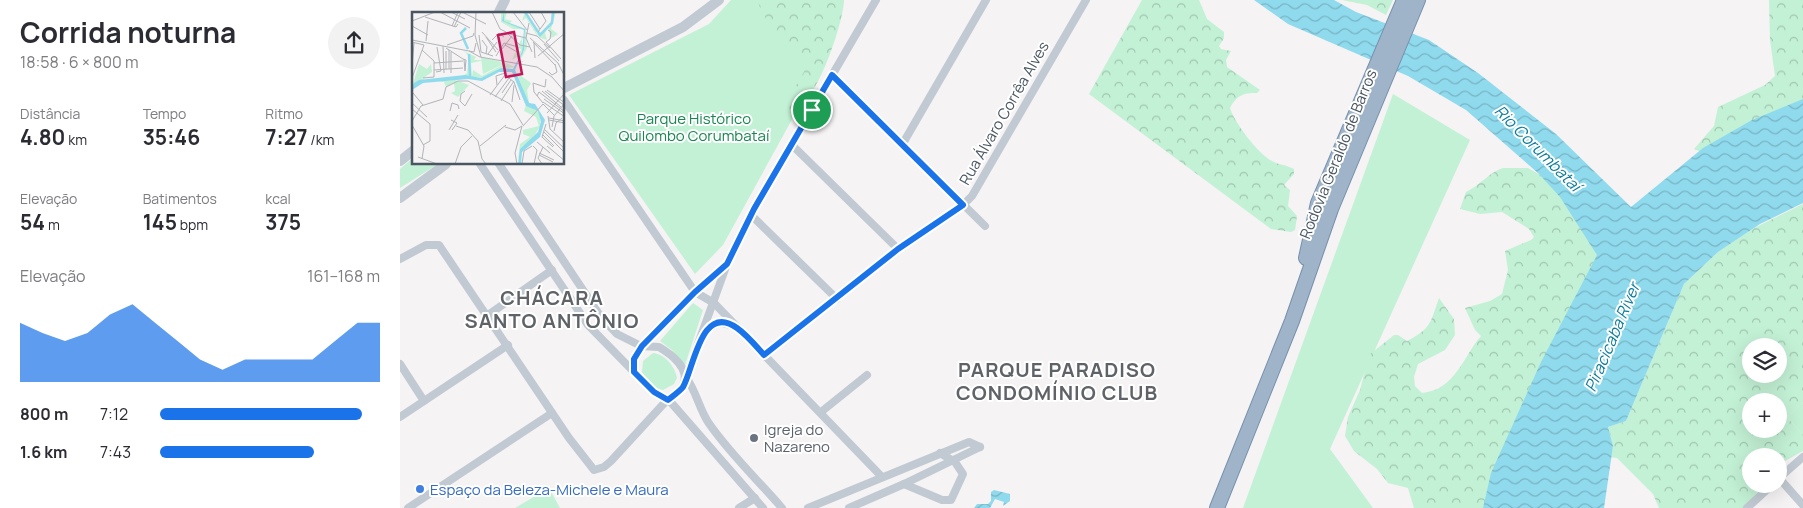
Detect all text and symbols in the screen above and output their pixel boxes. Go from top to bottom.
inset map [412,12,565,165]
text: Corrida noturna [20,13,236,51]
button: share [328,17,380,69]
street label: Rua Álvaro Corrêa Alves [954,37,1054,189]
text: 18:58 · 6 × 800 m [20,51,139,73]
street label: Rodovia Geraldo de Barros [1294,66,1382,242]
pin [791,89,833,131]
icon: arrive [798,96,826,124]
water label: Rio Corumbataí [1490,100,1588,198]
text: Distância [20,104,80,123]
text: Tempo [143,104,186,123]
text: Ritmo [265,104,303,123]
park label: Parque Histórico Quilombo Corumbataí [619,108,770,146]
text: 4.80 [20,123,65,151]
text: 35:46 [143,123,200,151]
text: 7:27 [265,123,307,151]
text: km [65,130,87,149]
text: /km [307,130,334,149]
text: Elevação [20,189,77,208]
text: Batimentos [143,189,217,208]
text: kcal [265,189,291,208]
text: 54 [20,208,45,236]
text: 145 [143,208,177,236]
text: 375 [265,208,301,236]
text: m [45,215,60,234]
text: bpm [177,215,208,234]
text: Elevação [20,265,86,287]
text: 161–168 m [307,265,380,287]
water label: Piracicaba River [1579,277,1646,395]
district label: CHÁCARA SANTO ANTÔNIO [465,284,639,334]
map controls [1742,338,1787,493]
button: layers [1742,338,1787,383]
district label: PARQUE PARADISO CONDOMÍNIO CLUB [956,356,1158,406]
button: + [1742,393,1787,438]
text: 800 m [20,403,68,425]
text: 7:12 [100,403,128,425]
place label: Igreja do Nazareno [764,419,830,457]
marker: Igreja do Nazareno [748,432,760,444]
text: 1.6 km [20,441,67,463]
text: 7:43 [100,441,131,463]
button: − [1742,448,1787,493]
place label: Espaço da Beleza-Michele e Maura [430,479,669,500]
marker: Espaço da Beleza-Michele e Maura [414,483,426,495]

